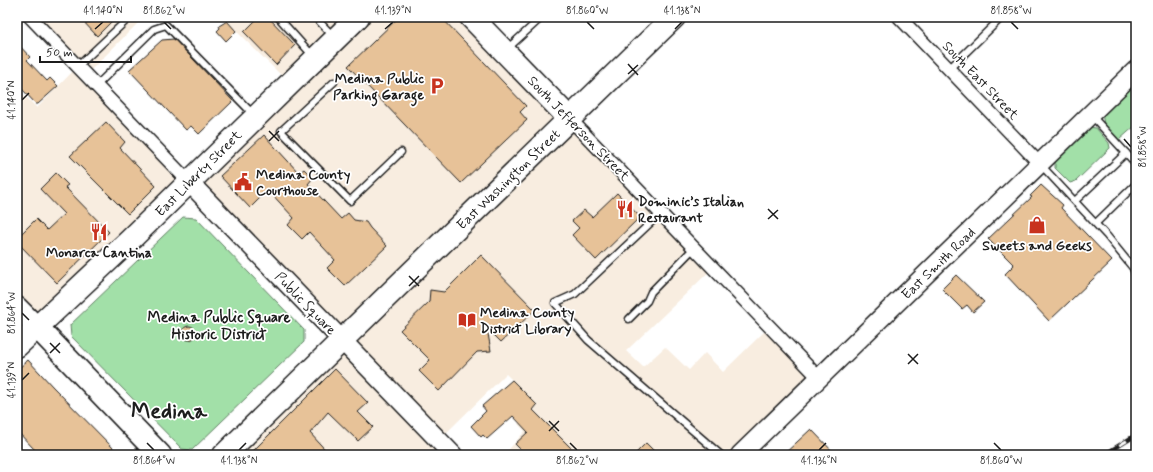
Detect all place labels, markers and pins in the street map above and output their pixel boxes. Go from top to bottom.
place label: Medina Public Parking Garage [333,70,424,107]
parking icon: Medina Public Parking Garage [427,76,447,96]
place label: Medina County Courthouse [256,166,351,200]
public building icon: Medina County Courthouse [233,172,253,192]
place label: Dominic’s Italian Restaurant [638,193,744,227]
restaurant icon: Dominic’s Italian Restaurant [615,199,635,219]
shop icon: Sweets and Geeks [1027,215,1047,235]
restaurant icon: Monarca Cantina [89,222,109,242]
place label: Sweets and Geeks [982,237,1092,255]
place label: Monarca Cantina [46,244,152,262]
place label: Medina County District Library [480,304,575,338]
library icon: Medina County District Library [457,310,477,330]

